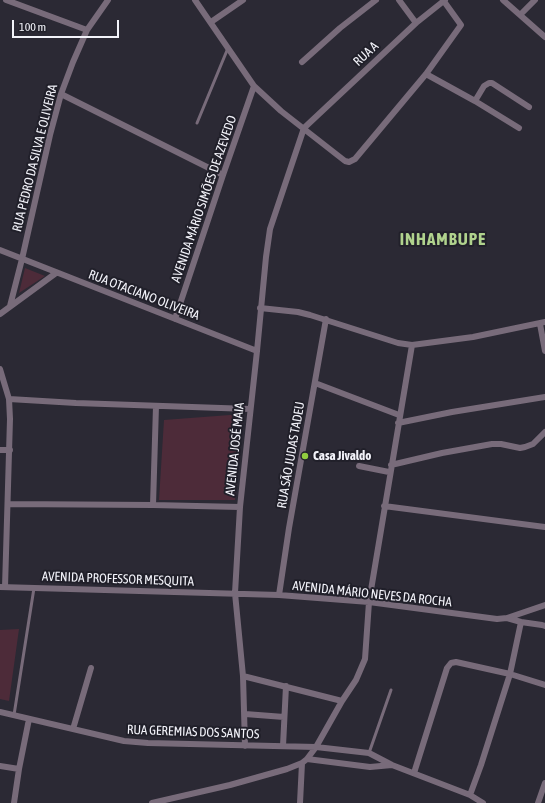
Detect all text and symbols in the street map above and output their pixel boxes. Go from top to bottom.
scale bar [14,12,121,38]
text: 100 m [19,20,46,34]
street label: RUA A [350,39,382,69]
street label: RUA PEDRO DA SILVA E OLIVEIRA [9,83,61,233]
street label: AVENIDA MÁRIO SIMÕES DE AZEVEDO [168,113,240,285]
district label: INHAMBUPE [400,230,486,250]
street label: RUA OTACIANO OLIVEIRA [86,267,202,323]
street label: RUA SÃO JUDAS TADEU [274,400,308,510]
street label: AVENIDA JOSÉ MAIA [222,402,248,496]
place label: Casa Jivaldo [313,448,371,464]
marker: Casa Jivaldo [300,451,310,461]
street label: AVENIDA PROFESSOR MESQUITA [42,569,194,589]
street label: AVENIDA MÁRIO NEVES DA ROCHA [292,578,452,610]
street label: RUA GEREMIAS DOS SANTOS [127,722,259,742]

